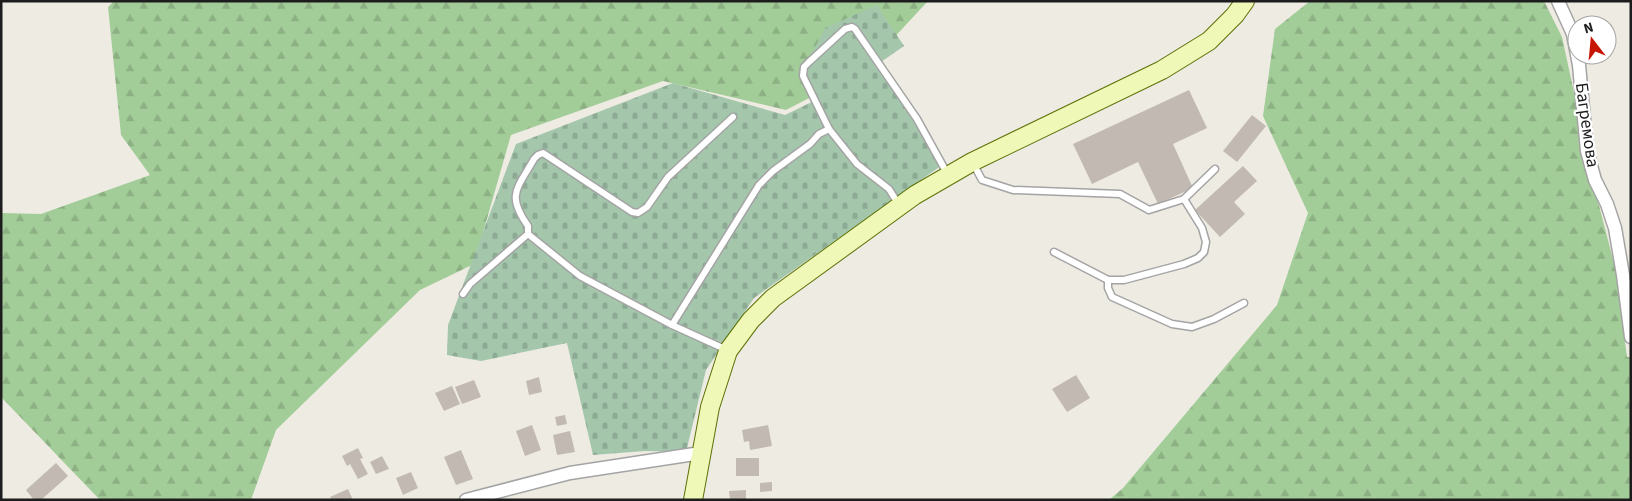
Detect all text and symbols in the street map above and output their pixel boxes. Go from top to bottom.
north arrow [1567,15,1617,65]
text: N [1581,18,1596,39]
street label: Багремова [1569,81,1605,169]

